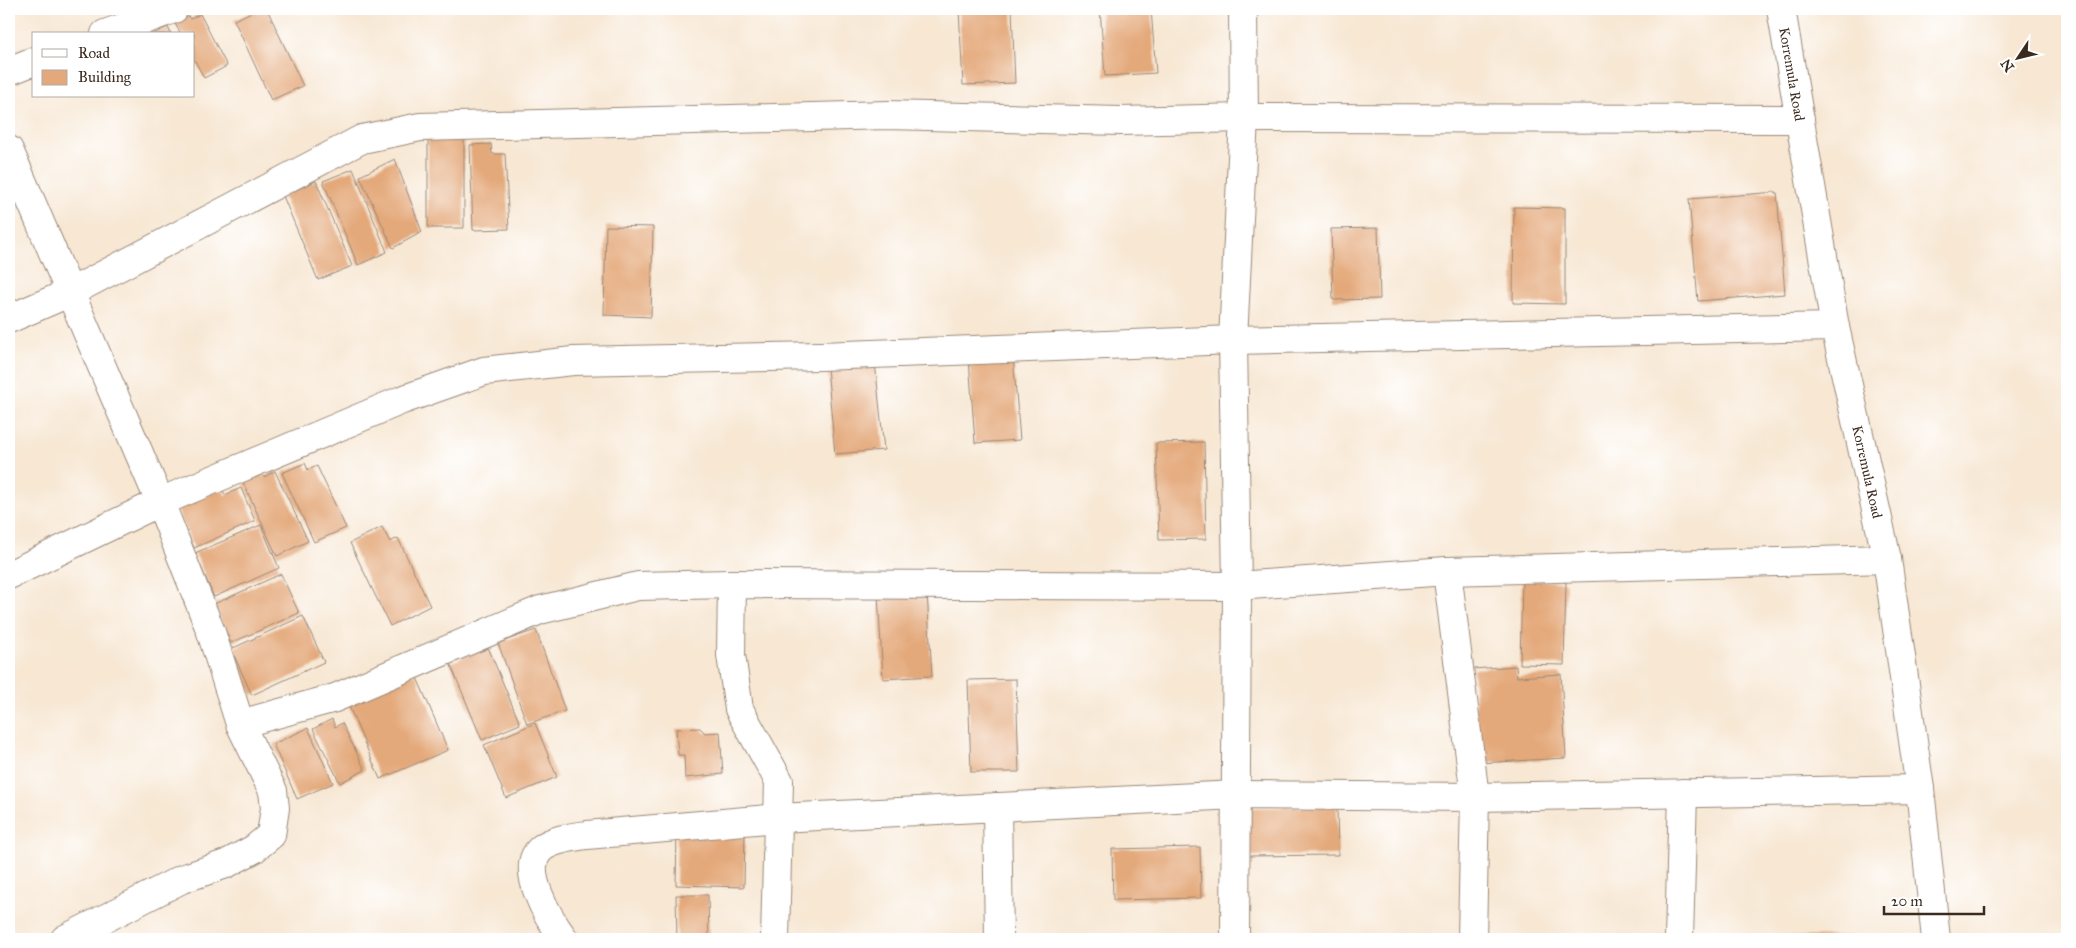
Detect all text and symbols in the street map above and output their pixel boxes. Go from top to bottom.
street label: Korremula Road [1776,26,1808,122]
legend [32,32,195,98]
north arrow [1994,32,2044,82]
text: Road [78,44,110,62]
text: N [1997,55,2018,75]
text: Building [78,68,132,86]
street label: Korremula Road [1849,424,1886,520]
scale bar [1884,883,1984,915]
text: 20 m [1891,892,1923,910]

